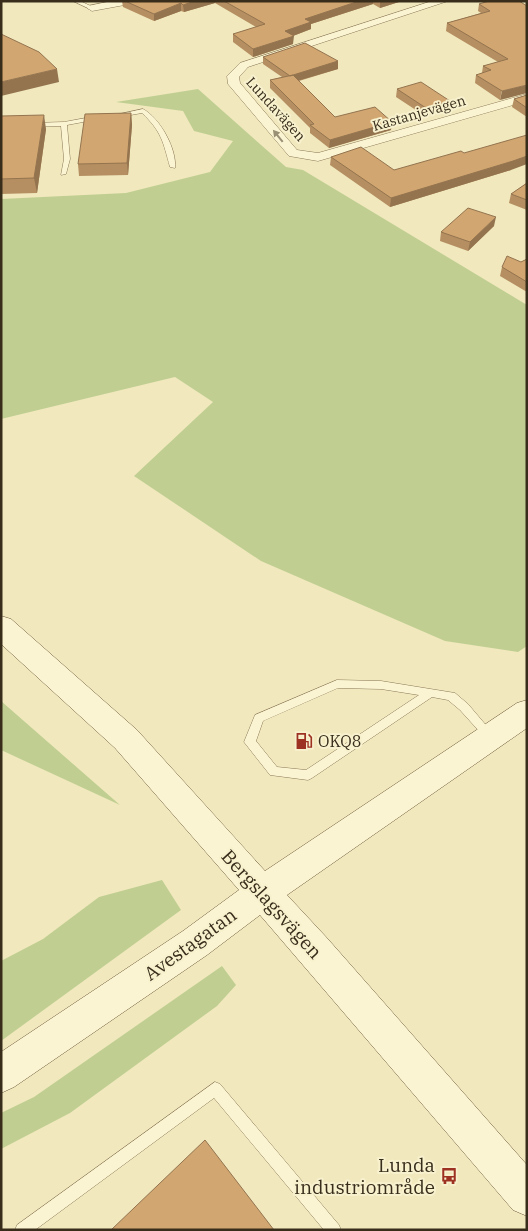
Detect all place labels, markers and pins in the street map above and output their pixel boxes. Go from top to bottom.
fuel station icon: OKQ8 [294,731,314,751]
place label: OKQ8 [318,731,361,751]
place label: Lunda industriområde [294,1153,435,1199]
bus stop icon: Lunda industriområde [439,1166,459,1186]

